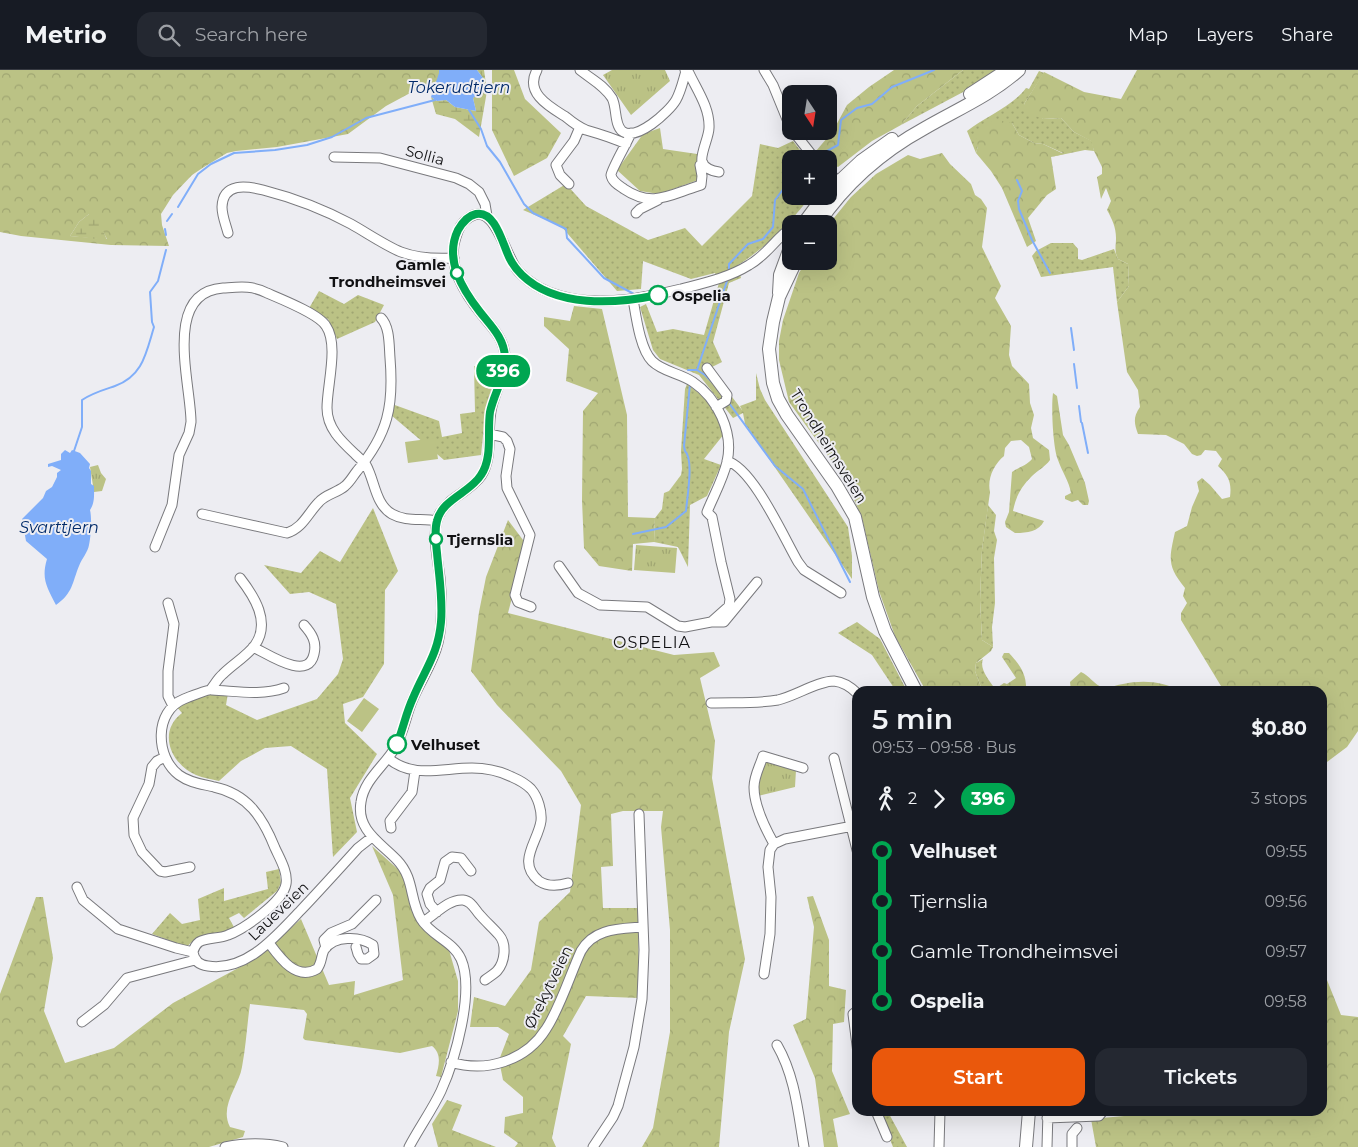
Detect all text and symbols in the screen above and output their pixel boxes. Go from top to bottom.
search box [137,12,487,57]
text: Metrio [25,20,107,49]
icon: search [155,21,183,49]
text: Search here [195,23,308,46]
text: Map [1128,24,1168,46]
text: Layers [1196,24,1253,46]
text: Share [1281,24,1333,46]
water label: Tokerudtjern [408,78,510,97]
north arrow [782,85,838,140]
map controls [782,85,837,270]
street label: Sollia [403,141,447,169]
button: + [782,150,837,205]
button: − [782,215,837,270]
place label: Gamle Trondheimsvei [329,255,446,291]
marker: Gamle Trondheimsvei [450,266,464,280]
marker: Ospelia [648,285,668,305]
place label: Ospelia [672,286,731,305]
line badge: 396 [474,355,532,387]
text: 396 [486,360,520,382]
street label: Trondheimsveien [786,386,872,506]
water label: Svarttjern [19,518,99,537]
place label: Tjernslia [447,530,513,549]
marker: Tjernslia [429,532,443,546]
district label: OSPELIA [613,633,691,652]
text: 5 min [872,702,953,736]
text: $0.80 [1252,717,1307,740]
marker: Velhuset [387,734,407,754]
place label: Velhuset [410,735,480,754]
text: 09:53 – 09:58 · Bus [872,738,1016,757]
icon: walk [872,785,900,813]
icon: forward [925,785,953,813]
text: 396 [971,788,1005,810]
text: 2 [908,789,917,808]
text: 3 stops [1251,789,1307,808]
text: Velhuset [910,840,997,863]
text: 09:55 [1265,842,1307,861]
street label: Laueveien [244,877,312,945]
text: Tjernslia [910,890,988,913]
text: 09:56 [1264,892,1307,911]
text: Gamle Trondheimsvei [910,940,1119,963]
street label: Ørekytveien [520,942,576,1032]
text: 09:57 [1265,942,1307,961]
text: Ospelia [910,990,984,1013]
text: 09:58 [1264,992,1307,1011]
button: Start [872,1048,1085,1106]
button: Tickets [1095,1048,1307,1106]

